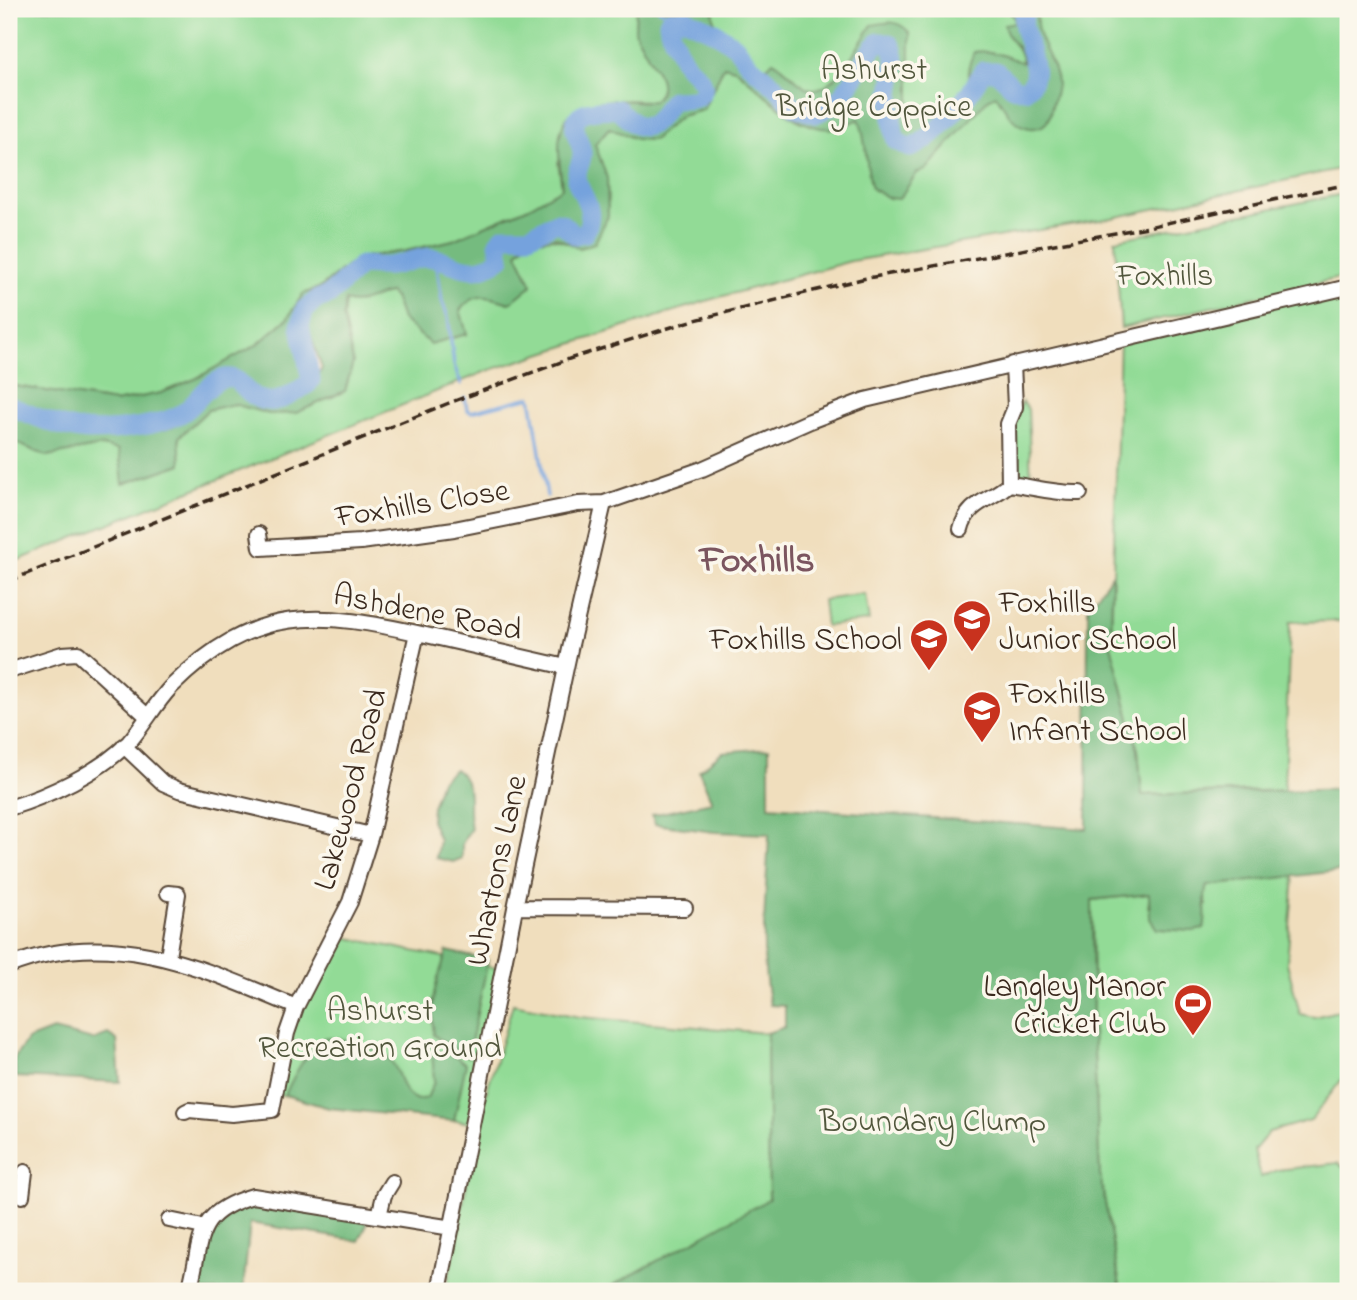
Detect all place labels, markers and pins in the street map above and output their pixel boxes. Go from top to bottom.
place label: Foxhills Junior School [998,581,1177,665]
school or university icon: Foxhills Junior School [951,598,993,653]
school or university icon: Foxhills School [908,617,950,672]
place label: Foxhills School [709,618,902,665]
place label: Foxhills Infant School [1008,672,1187,756]
school or university icon: Foxhills Infant School [961,689,1003,744]
place label: Langley Manor Cricket Club [983,965,1166,1049]
sports icon: Langley Manor Cricket Club [1172,982,1214,1037]

